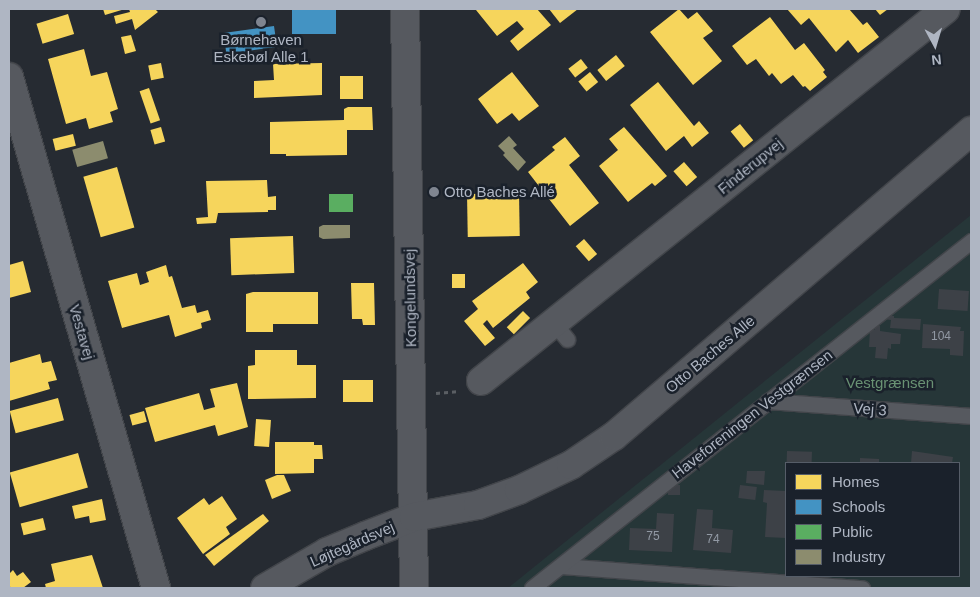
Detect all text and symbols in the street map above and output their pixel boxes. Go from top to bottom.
marker: Børnehaven Eskebøl Alle 1 [255,16,267,28]
north arrow [910,20,960,70]
place label: Børnehaven Eskebøl Alle 1 [213,30,309,65]
text: N [931,51,942,68]
street label: Finderupvej [714,134,786,198]
place label: Otto Baches Allé [444,183,556,201]
marker: Otto Baches Allé [428,186,440,198]
street label: Kongelundsvej [400,249,420,347]
street label: Vestavej [66,302,98,362]
street label: Otto Baches Alle [661,311,759,397]
house number: 104 [931,330,951,344]
street label: Haveforeningen Vestgrænsen [668,346,836,482]
park label: Vestgrænsen [846,374,934,392]
street label: Vej 3 [853,399,887,419]
legend [785,462,960,577]
text: Homes [832,473,880,490]
text: Schools [832,498,885,515]
street label: Løjtegårdsvej [307,517,397,571]
text: Public [832,523,873,540]
house number: 75 [646,530,660,544]
house number: 74 [706,533,720,547]
text: Industry [832,548,885,565]

